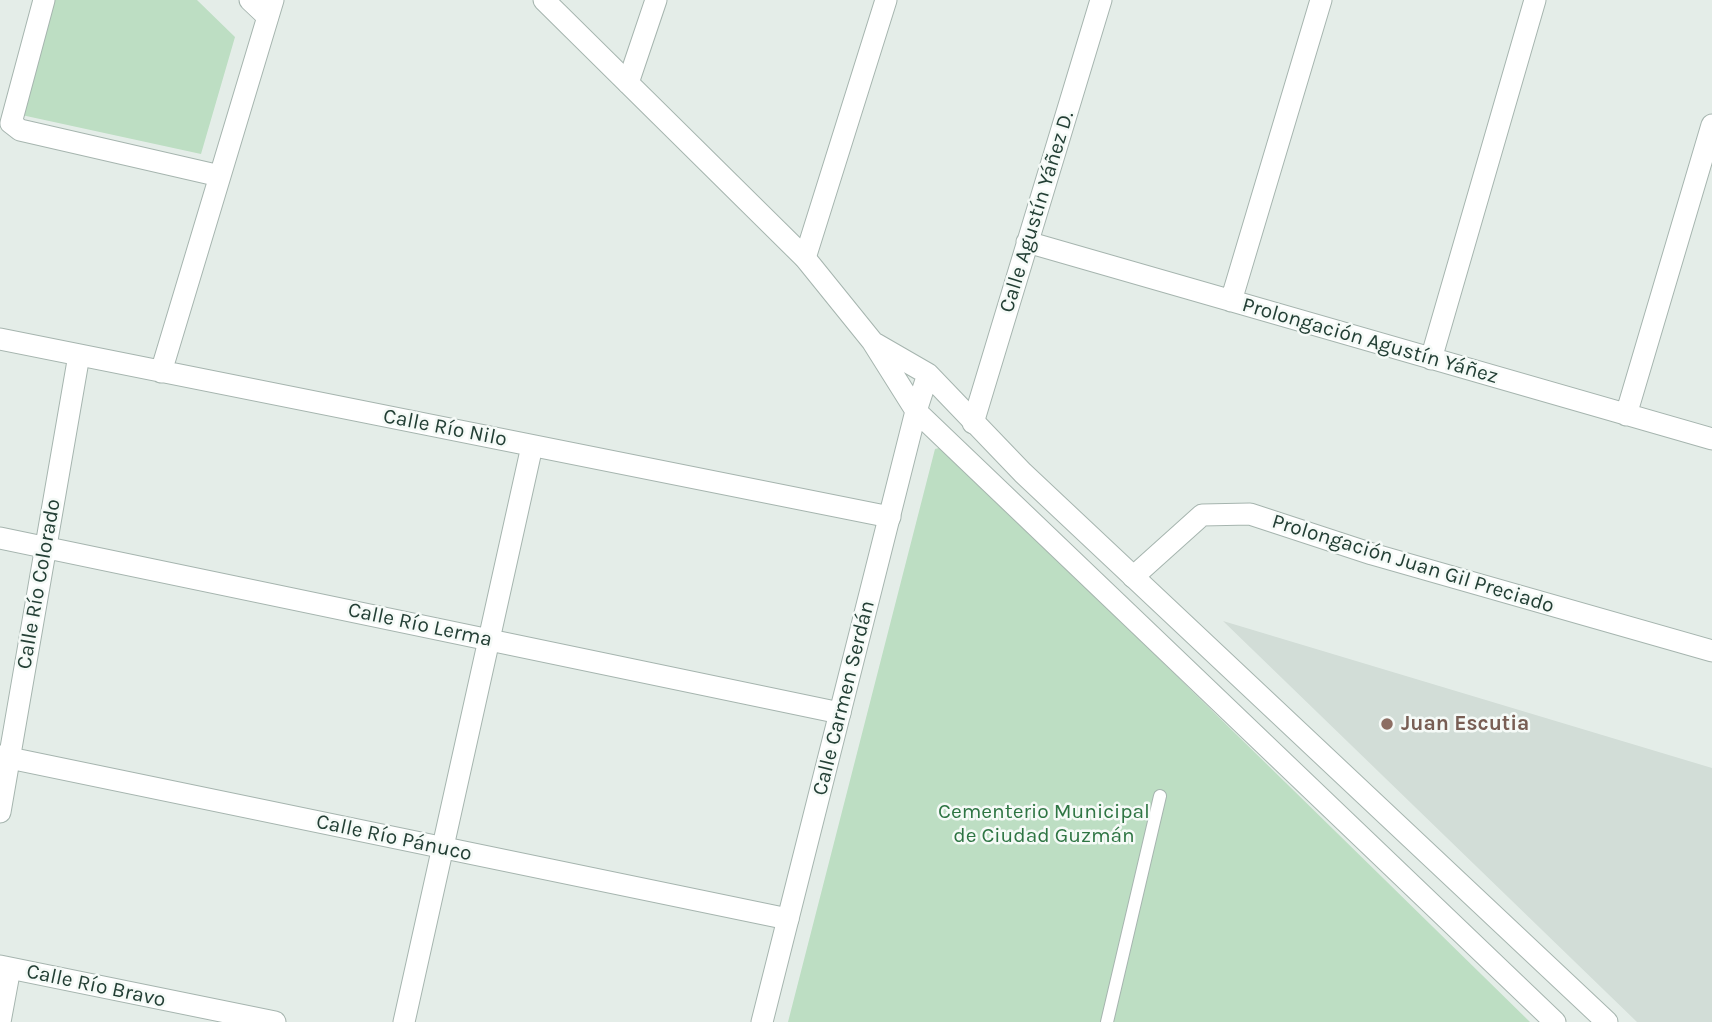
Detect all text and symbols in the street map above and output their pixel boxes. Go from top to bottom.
street label: Calle Agustín Yáñez D. [994,108,1080,316]
street label: Prolongación Agustín Yáñez [1239,292,1501,390]
street label: Calle Río Nilo [381,404,509,452]
street label: Calle Río Colorado [12,497,66,671]
street label: Prolongación Juan Gil Preciado [1269,509,1557,619]
street label: Calle Río Lerma [346,597,494,653]
street label: Calle Carmen Serdán [808,598,880,798]
place label: Juan Escutia [1401,711,1529,737]
marker: Juan Escutia [1379,716,1395,732]
park label: Cementerio Municipal de Ciudad Guzmán [938,799,1150,849]
street label: Calle Río Pánuco [314,809,474,867]
street label: Calle Río Bravo [24,959,168,1013]

